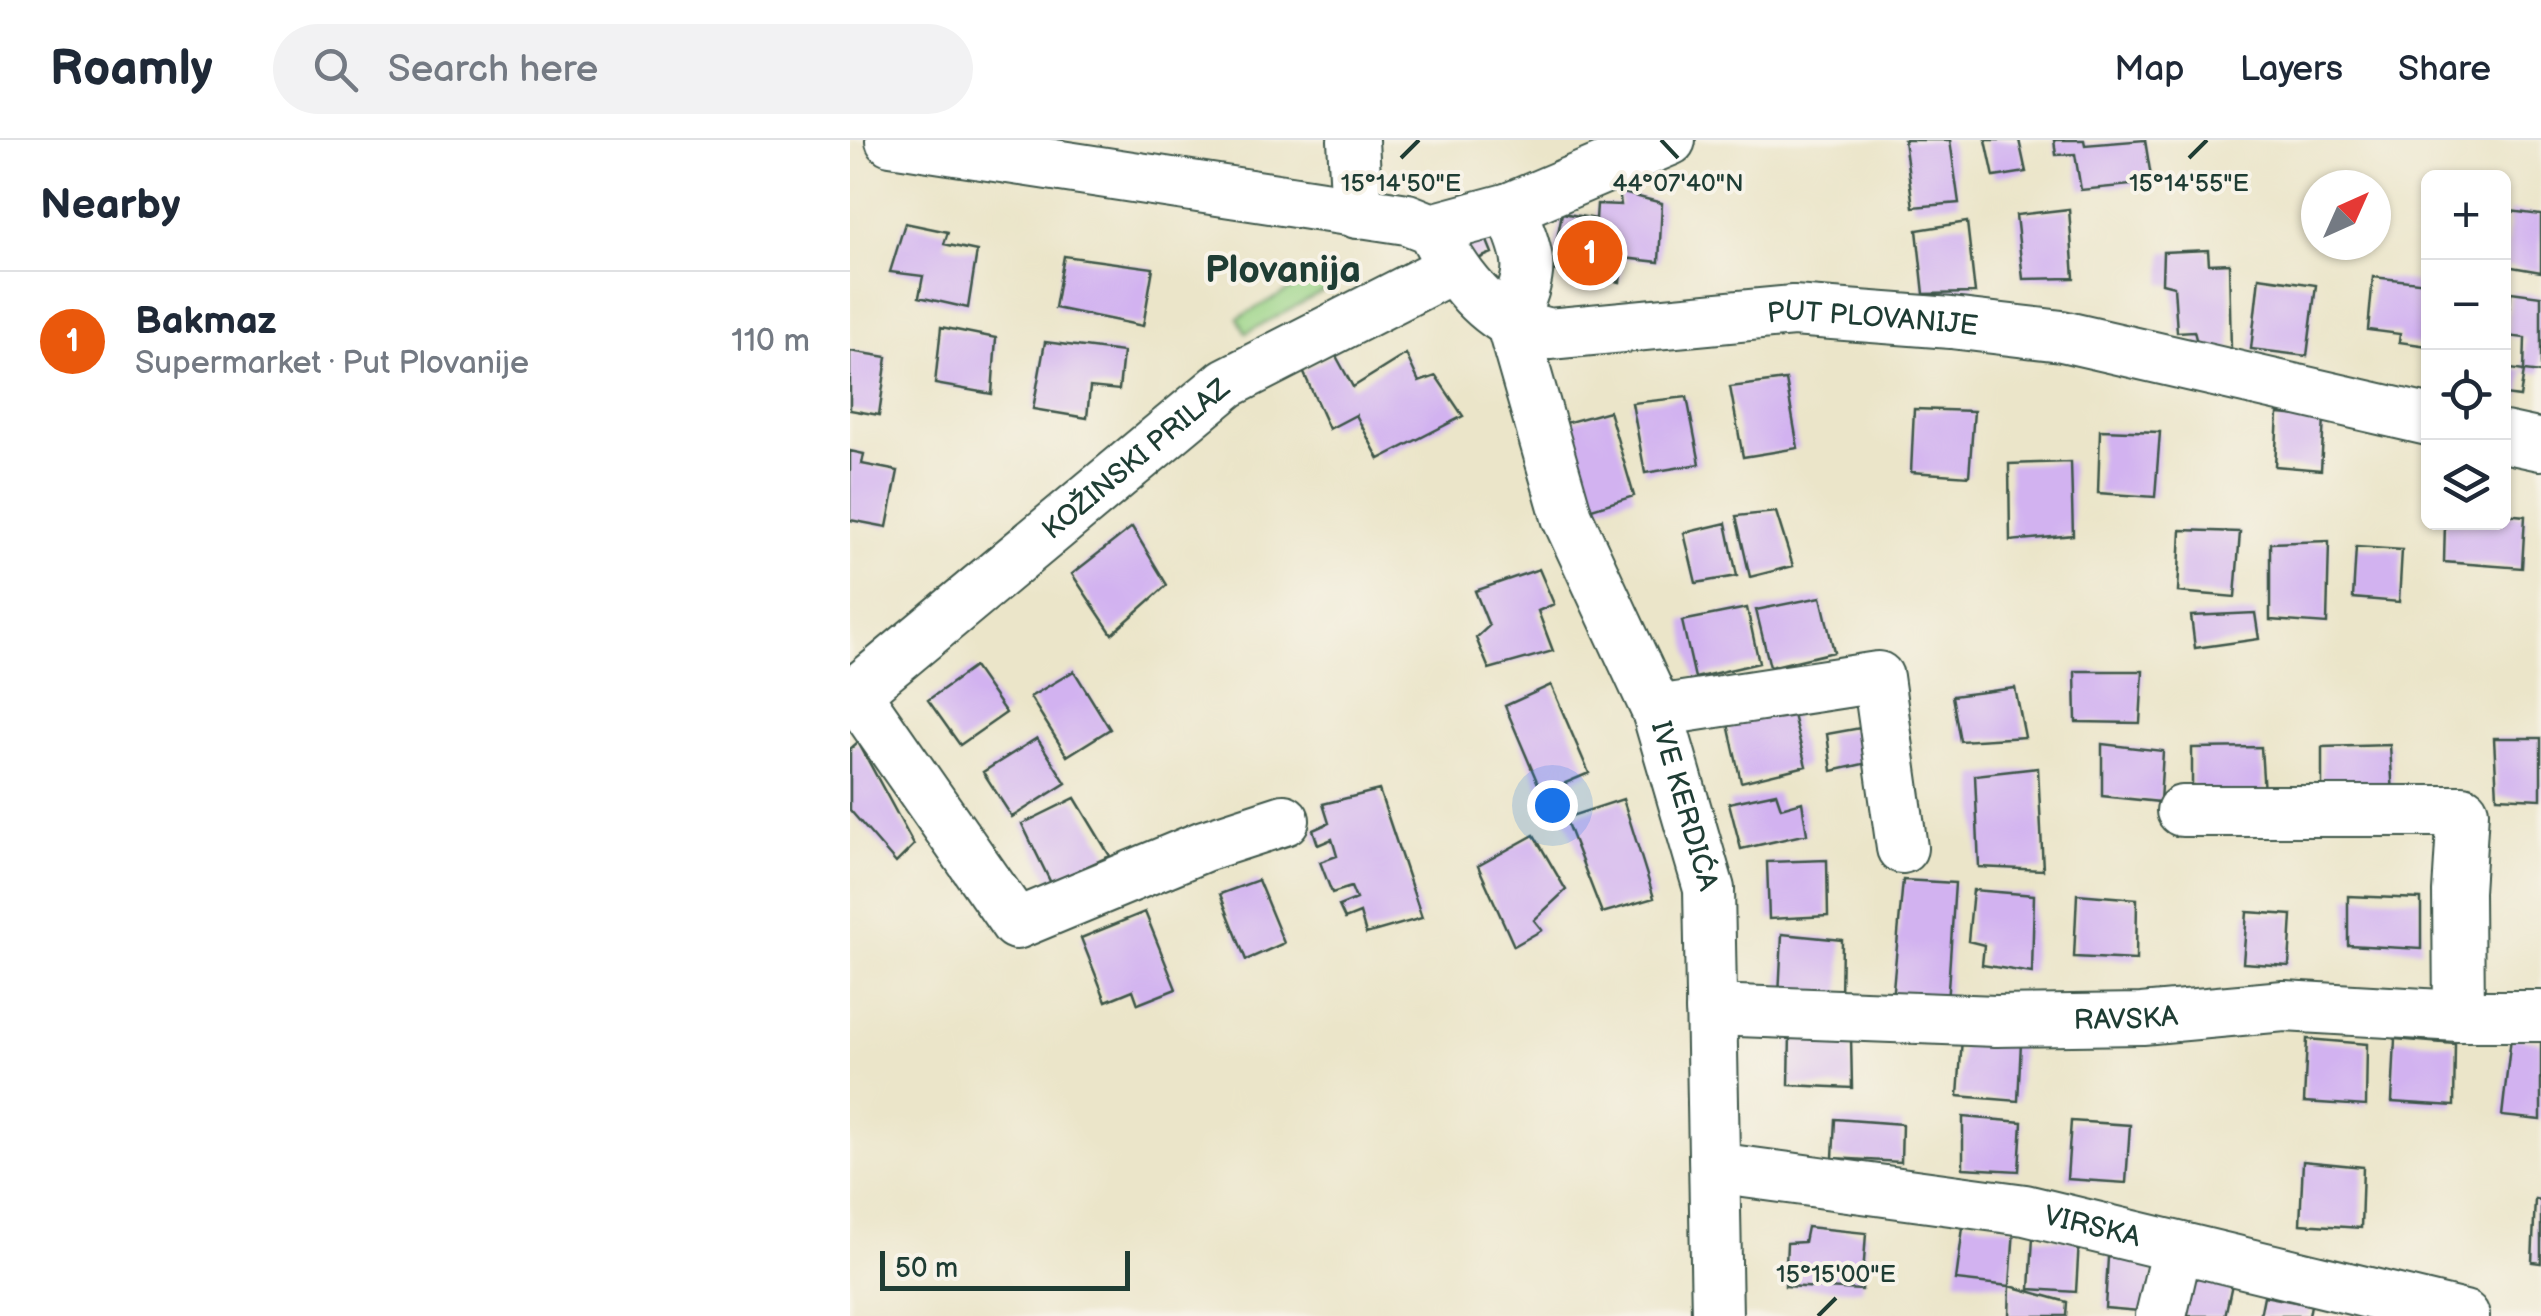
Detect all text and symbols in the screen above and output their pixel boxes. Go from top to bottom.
search box [273,24,973,114]
text: Roamly [50,41,213,98]
icon: search [308,42,363,97]
text: Search here [388,47,598,92]
text: Map [2114,48,2185,91]
text: Layers [2240,48,2343,91]
text: Share [2398,48,2491,91]
text: 15°14'50"E [1341,168,1461,199]
text: 44°07'40"N [1612,168,1744,199]
text: 15°14'55"E [2129,168,2249,199]
north arrow [2301,170,2391,260]
map controls [2421,170,2511,530]
button: + [2421,170,2511,260]
text: Nearby [40,180,180,231]
pin: 1 [1558,216,1622,290]
district label: Plovanija [1205,248,1361,293]
button: − [2421,260,2511,350]
street label: PUT PLOVANIJE [1766,294,1980,343]
text: Bakmaz [135,299,276,344]
text: 1 [66,322,79,361]
text: 110 m [731,322,810,361]
text: Supermarket · Put Plovanije [135,344,529,383]
button: locate [2421,350,2511,440]
street label: KOŽINSKI PRILAZ [1036,371,1237,546]
button: layers [2421,440,2511,530]
street label: IVE KERDIĆA [1644,717,1725,895]
your location [1527,780,1578,831]
street label: RAVSKA [2074,999,2180,1036]
street label: VIRSKA [2041,1199,2145,1254]
scale bar [880,1246,1130,1290]
text: 50 m [895,1252,958,1285]
text: 15°15'00"E [1776,1259,1896,1290]

